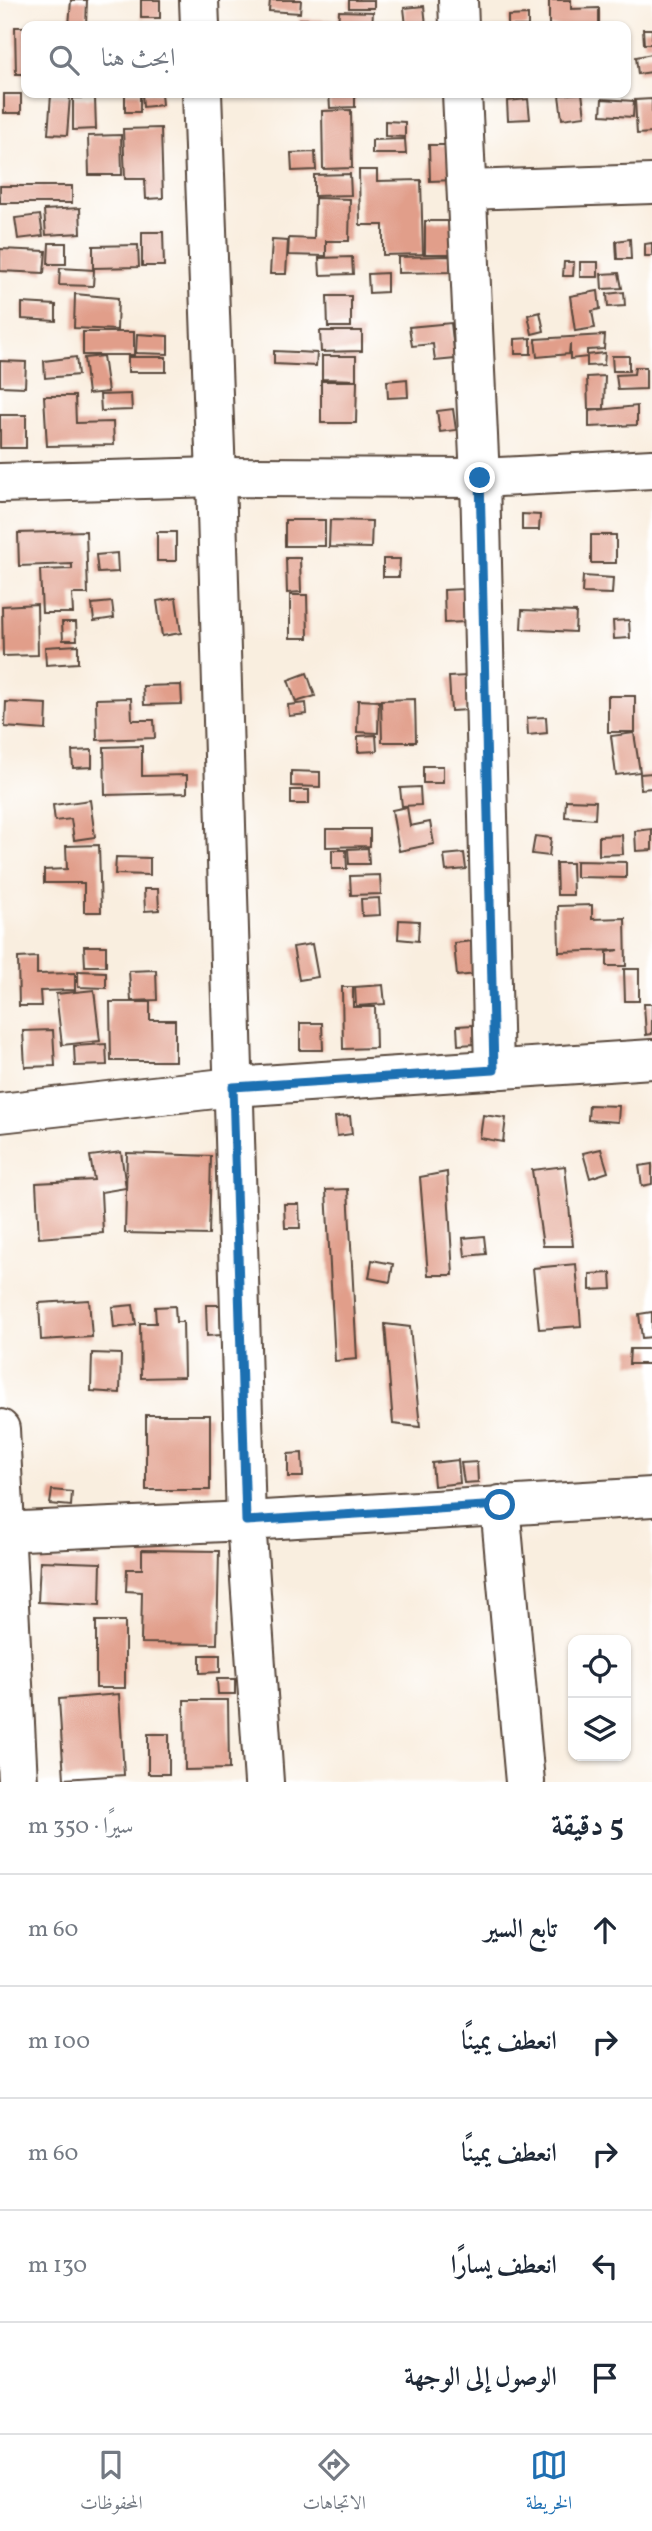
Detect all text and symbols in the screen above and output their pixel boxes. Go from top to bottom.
search box [21,21,631,98]
icon: search [45,41,83,79]
text: ابحث هنا [101,41,176,77]
route end [464,462,495,493]
route start [484,1489,515,1520]
map controls [568,1635,631,1761]
button: locate [568,1635,631,1698]
button: layers [568,1698,631,1761]
text: 5 دقيقة [551,1806,624,1848]
text: سيرًا · 350 m [28,1811,134,1843]
icon: ahead [586,1911,624,1949]
text: تابع السير [484,1912,557,1948]
text: 60 m [28,1914,78,1946]
icon: right [586,2023,624,2061]
text: انعطف يمينًا [461,2024,557,2060]
text: 100 m [28,2026,90,2058]
icon: right [586,2135,624,2173]
text: انعطف يمينًا [461,2136,557,2172]
text: 60 m [28,2138,78,2170]
icon: left [586,2247,624,2285]
text: انعطف يسارًا [451,2248,557,2284]
text: 130 m [28,2250,87,2282]
icon: arrive [586,2359,624,2397]
text: الوصول إلى الوجهة [404,2360,557,2396]
tab: المحفوظات [80,2446,143,2521]
tab: الاتجاهات [303,2446,366,2521]
tab: الخريطة [526,2446,572,2521]

